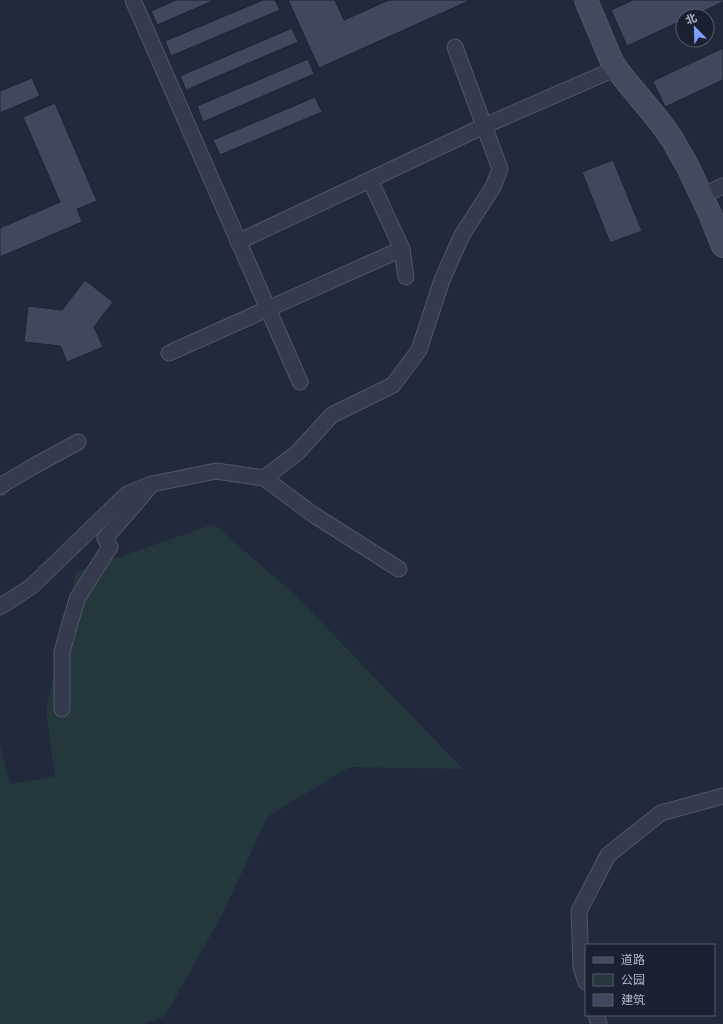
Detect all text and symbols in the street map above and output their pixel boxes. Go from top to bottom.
north arrow [675,8,715,48]
text: 北 [683,10,699,28]
legend [585,944,715,1016]
text: 道路 [621,952,645,969]
text: 公园 [621,972,645,989]
text: 建筑 [621,992,645,1009]

